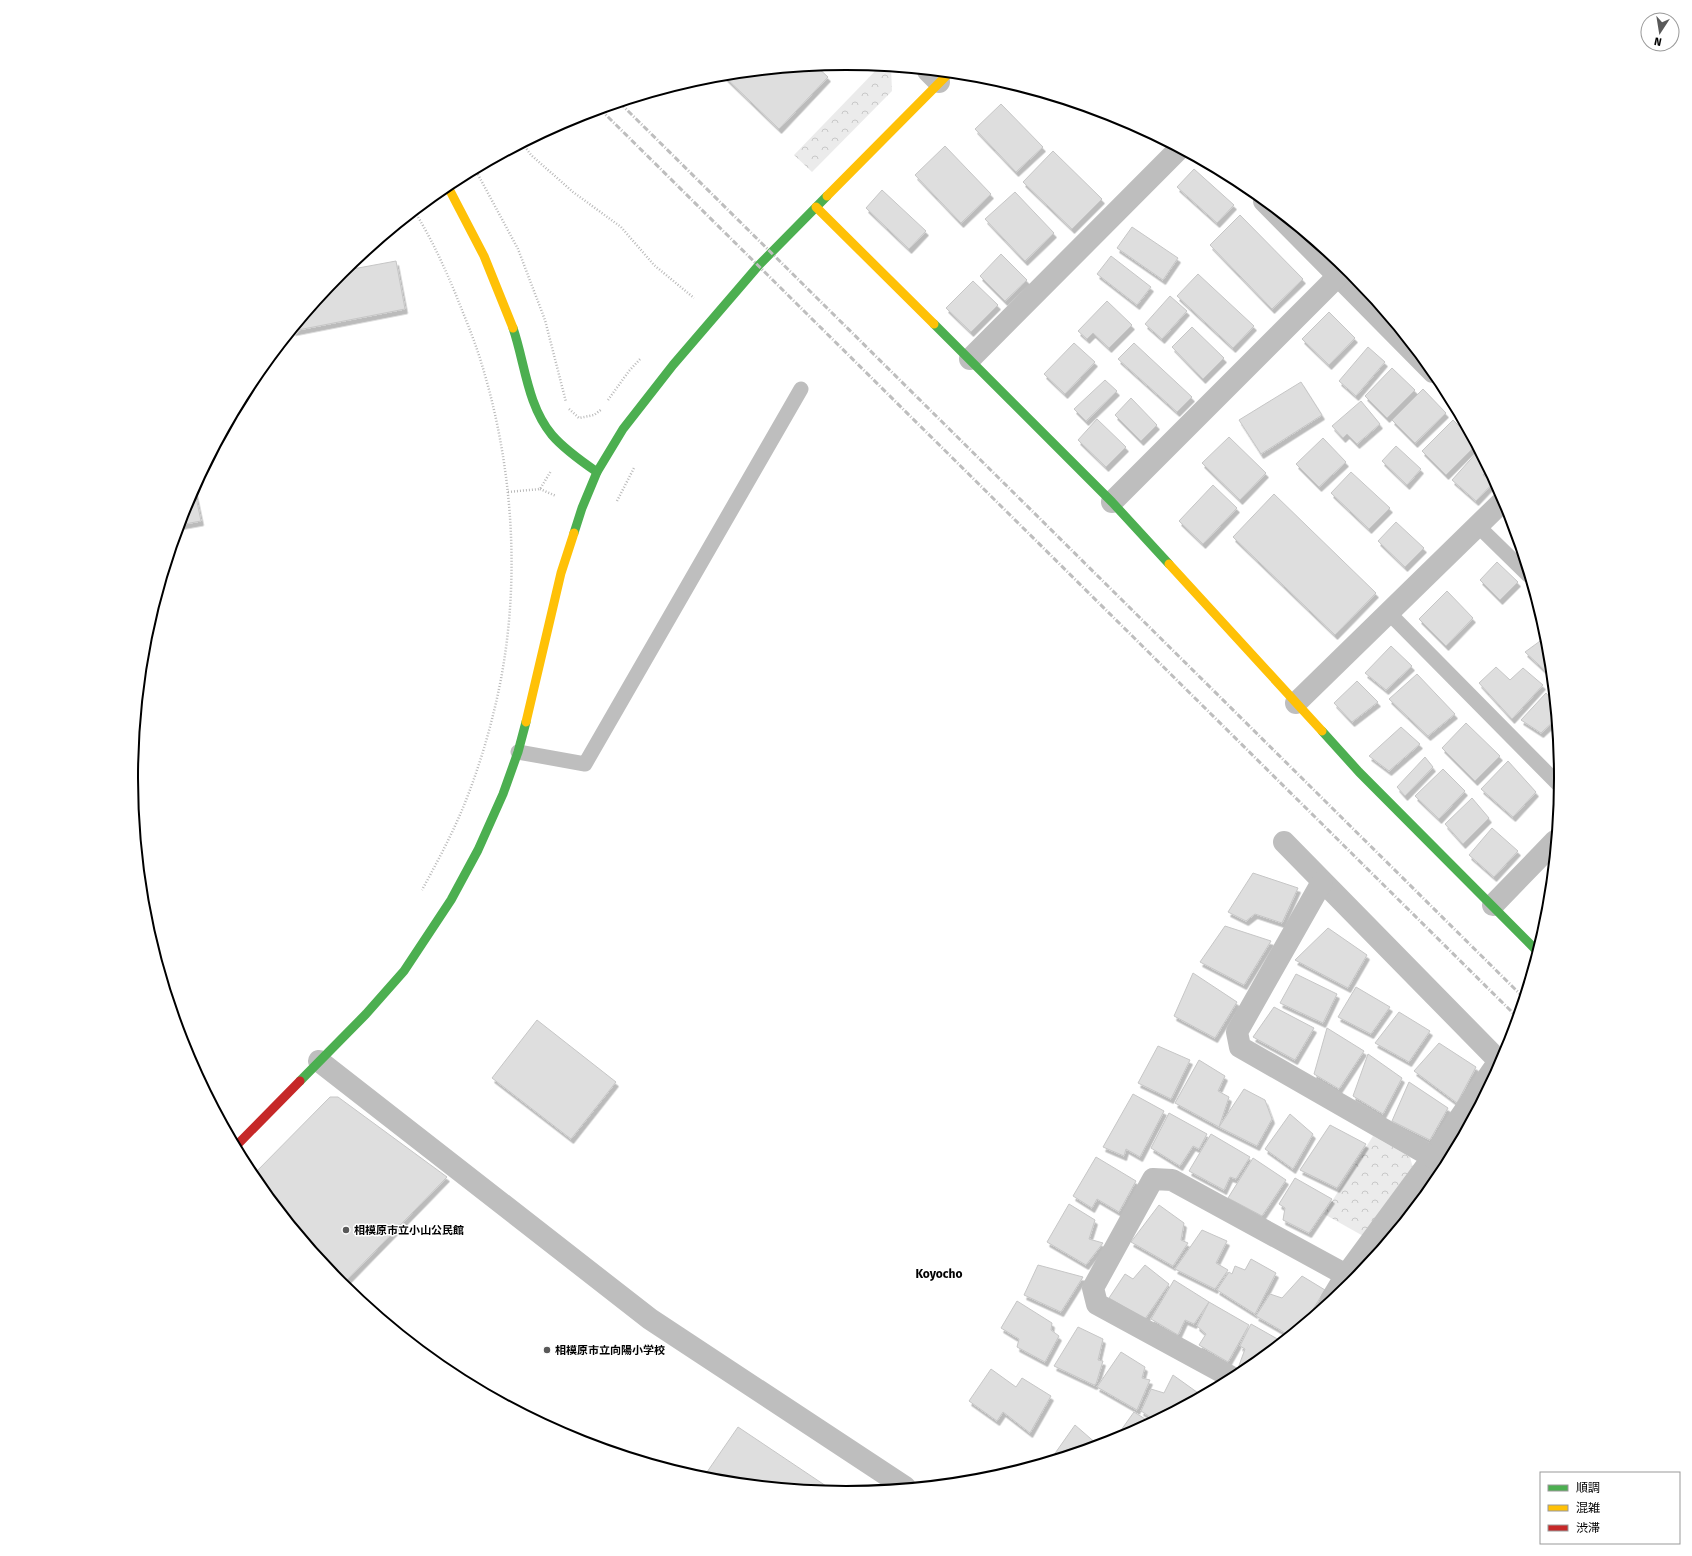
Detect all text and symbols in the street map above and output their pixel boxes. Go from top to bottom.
north arrow [1640,12,1680,52]
text: N [1653,34,1663,48]
place label: 相模原市立小山公民館 [354,1224,464,1237]
marker: 相模原市立小山公民館 [341,1225,351,1235]
district label: Koyocho [915,1267,963,1281]
place label: 相模原市立向陽小学校 [555,1344,665,1357]
marker: 相模原市立向陽小学校 [542,1345,552,1355]
legend [1540,1472,1680,1544]
text: 順調 [1576,1481,1600,1495]
text: 混雑 [1576,1501,1600,1515]
text: 渋滞 [1576,1521,1600,1535]

